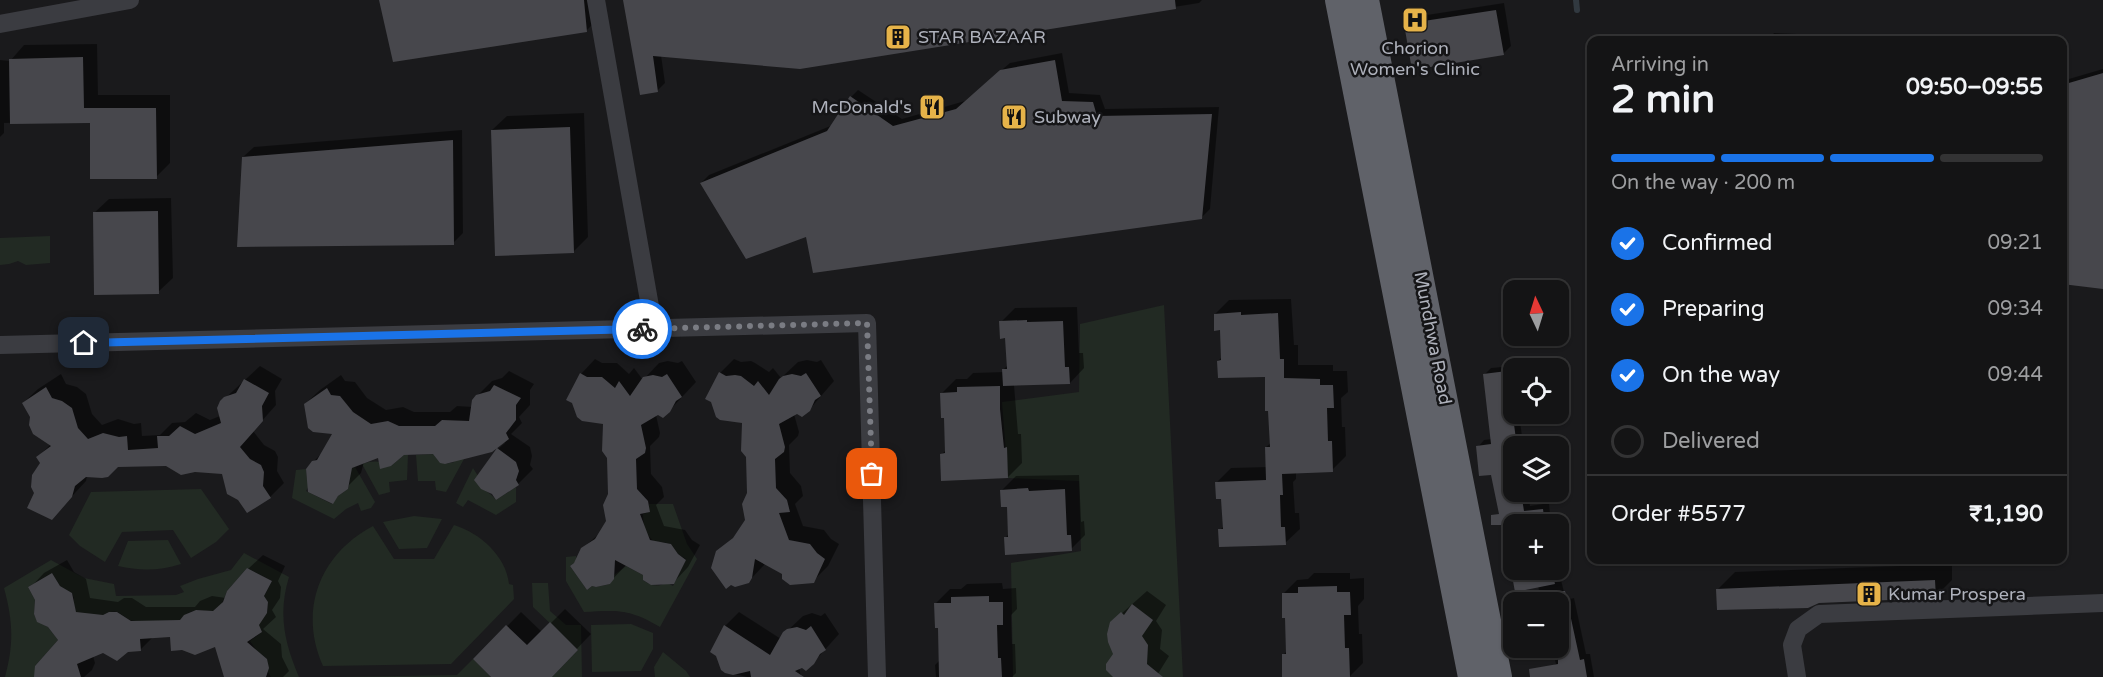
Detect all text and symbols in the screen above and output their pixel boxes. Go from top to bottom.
hospital icon: Chorion Women's Clinic [1400,5,1430,35]
building icon: STAR BAZAAR [883,22,913,52]
place label: STAR BAZAAR [918,26,1046,48]
place label: Chorion Women's Clinic [1350,37,1480,80]
text: Arriving in [1611,53,1709,77]
text: 09:50–09:55 [1906,74,2043,100]
text: 2 min [1611,76,1715,123]
restaurant icon: McDonald's [917,92,947,122]
place label: McDonald's [812,96,912,118]
restaurant icon: Subway [999,102,1029,132]
place label: Subway [1034,106,1101,128]
text: On the way · 200 m [1611,171,1795,195]
icon: check [1611,227,1644,260]
text: Confirmed [1662,230,1772,256]
text: 09:21 [1988,231,2043,255]
street label: Mundhwa Road [1409,269,1457,407]
north arrow [1503,280,1569,346]
map controls [1503,280,1569,658]
icon: check [1611,293,1644,326]
text: Preparing [1662,296,1765,322]
text: 09:34 [1988,297,2043,321]
courier [612,299,672,359]
icon: bike [626,313,659,346]
pin [58,317,109,368]
icon: home [67,326,100,359]
button: locate [1503,358,1569,424]
icon: check [1611,359,1644,392]
text: On the way [1662,362,1780,388]
text: 09:44 [1988,363,2043,387]
text: Delivered [1662,428,1760,454]
button: layers [1503,436,1569,502]
pin [846,448,897,499]
icon: bag [855,457,888,490]
text: Order #5577 [1611,501,1746,527]
text: ₹1,190 [1969,501,2043,527]
button: + [1503,514,1569,580]
building icon: Kumar Prospera [1854,579,1884,609]
place label: Kumar Prospera [1888,583,2026,605]
button: − [1503,592,1569,658]

